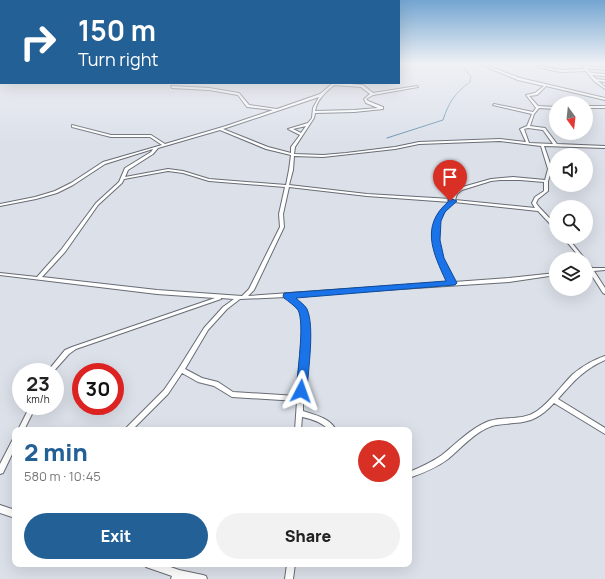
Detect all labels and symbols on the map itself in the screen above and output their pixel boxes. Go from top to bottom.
north arrow [549,96,593,140]
pin [433,160,467,201]
speed limit sign: 30 [72,363,124,415]
position arrow [280,370,322,412]

